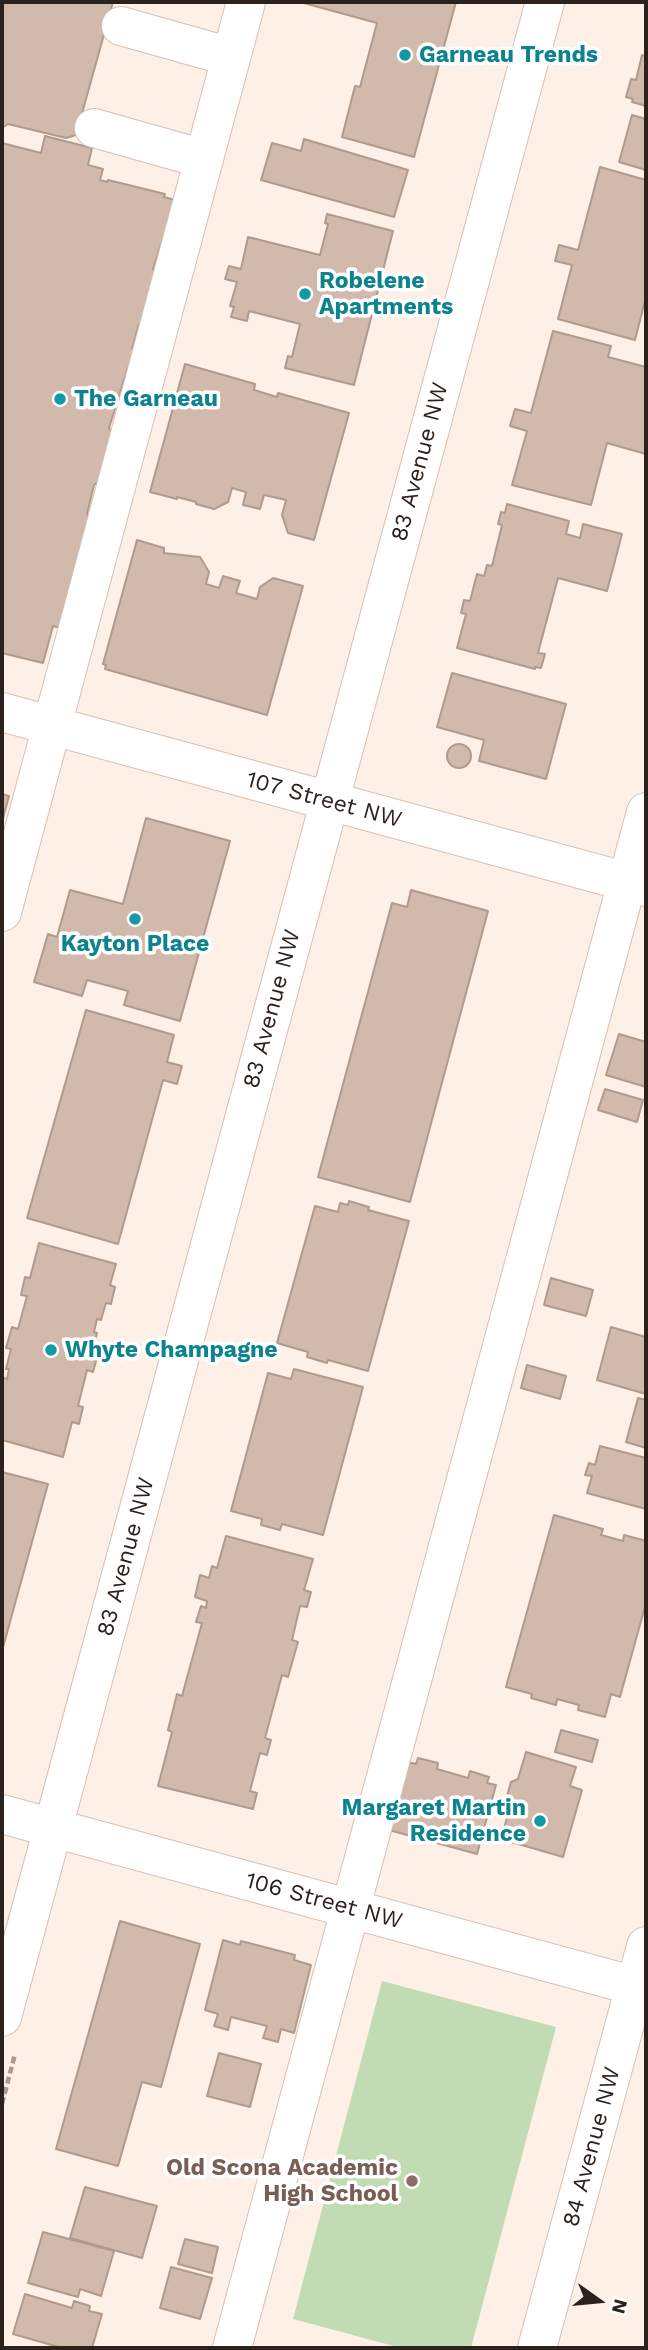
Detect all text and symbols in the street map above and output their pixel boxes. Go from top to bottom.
place label: Garneau Trends [419,41,598,69]
marker: Garneau Trends [397,47,413,63]
place label: Robelene Apartments [319,267,453,321]
marker: Robelene Apartments [297,286,313,302]
street label: 83 Avenue NW [386,380,454,544]
place label: The Garneau [74,385,218,413]
marker: The Garneau [52,391,68,407]
street label: 107 Street NW [243,766,405,834]
marker: Kayton Place [127,911,143,927]
street label: 83 Avenue NW [238,927,306,1091]
place label: Kayton Place [61,930,209,958]
place label: Whyte Champagne [65,1336,278,1364]
marker: Whyte Champagne [43,1342,59,1358]
street label: 83 Avenue NW [92,1475,160,1639]
place label: Margaret Martin Residence [342,1794,526,1848]
marker: Margaret Martin Residence [532,1813,548,1829]
street label: 106 Street NW [243,1867,405,1935]
street label: 84 Avenue NW [557,2064,627,2230]
place label: Old Scona Academic High School [166,2154,398,2208]
marker: Old Scona Academic High School [404,2173,420,2189]
north arrow [564,2266,634,2336]
text: N [607,2297,633,2316]

